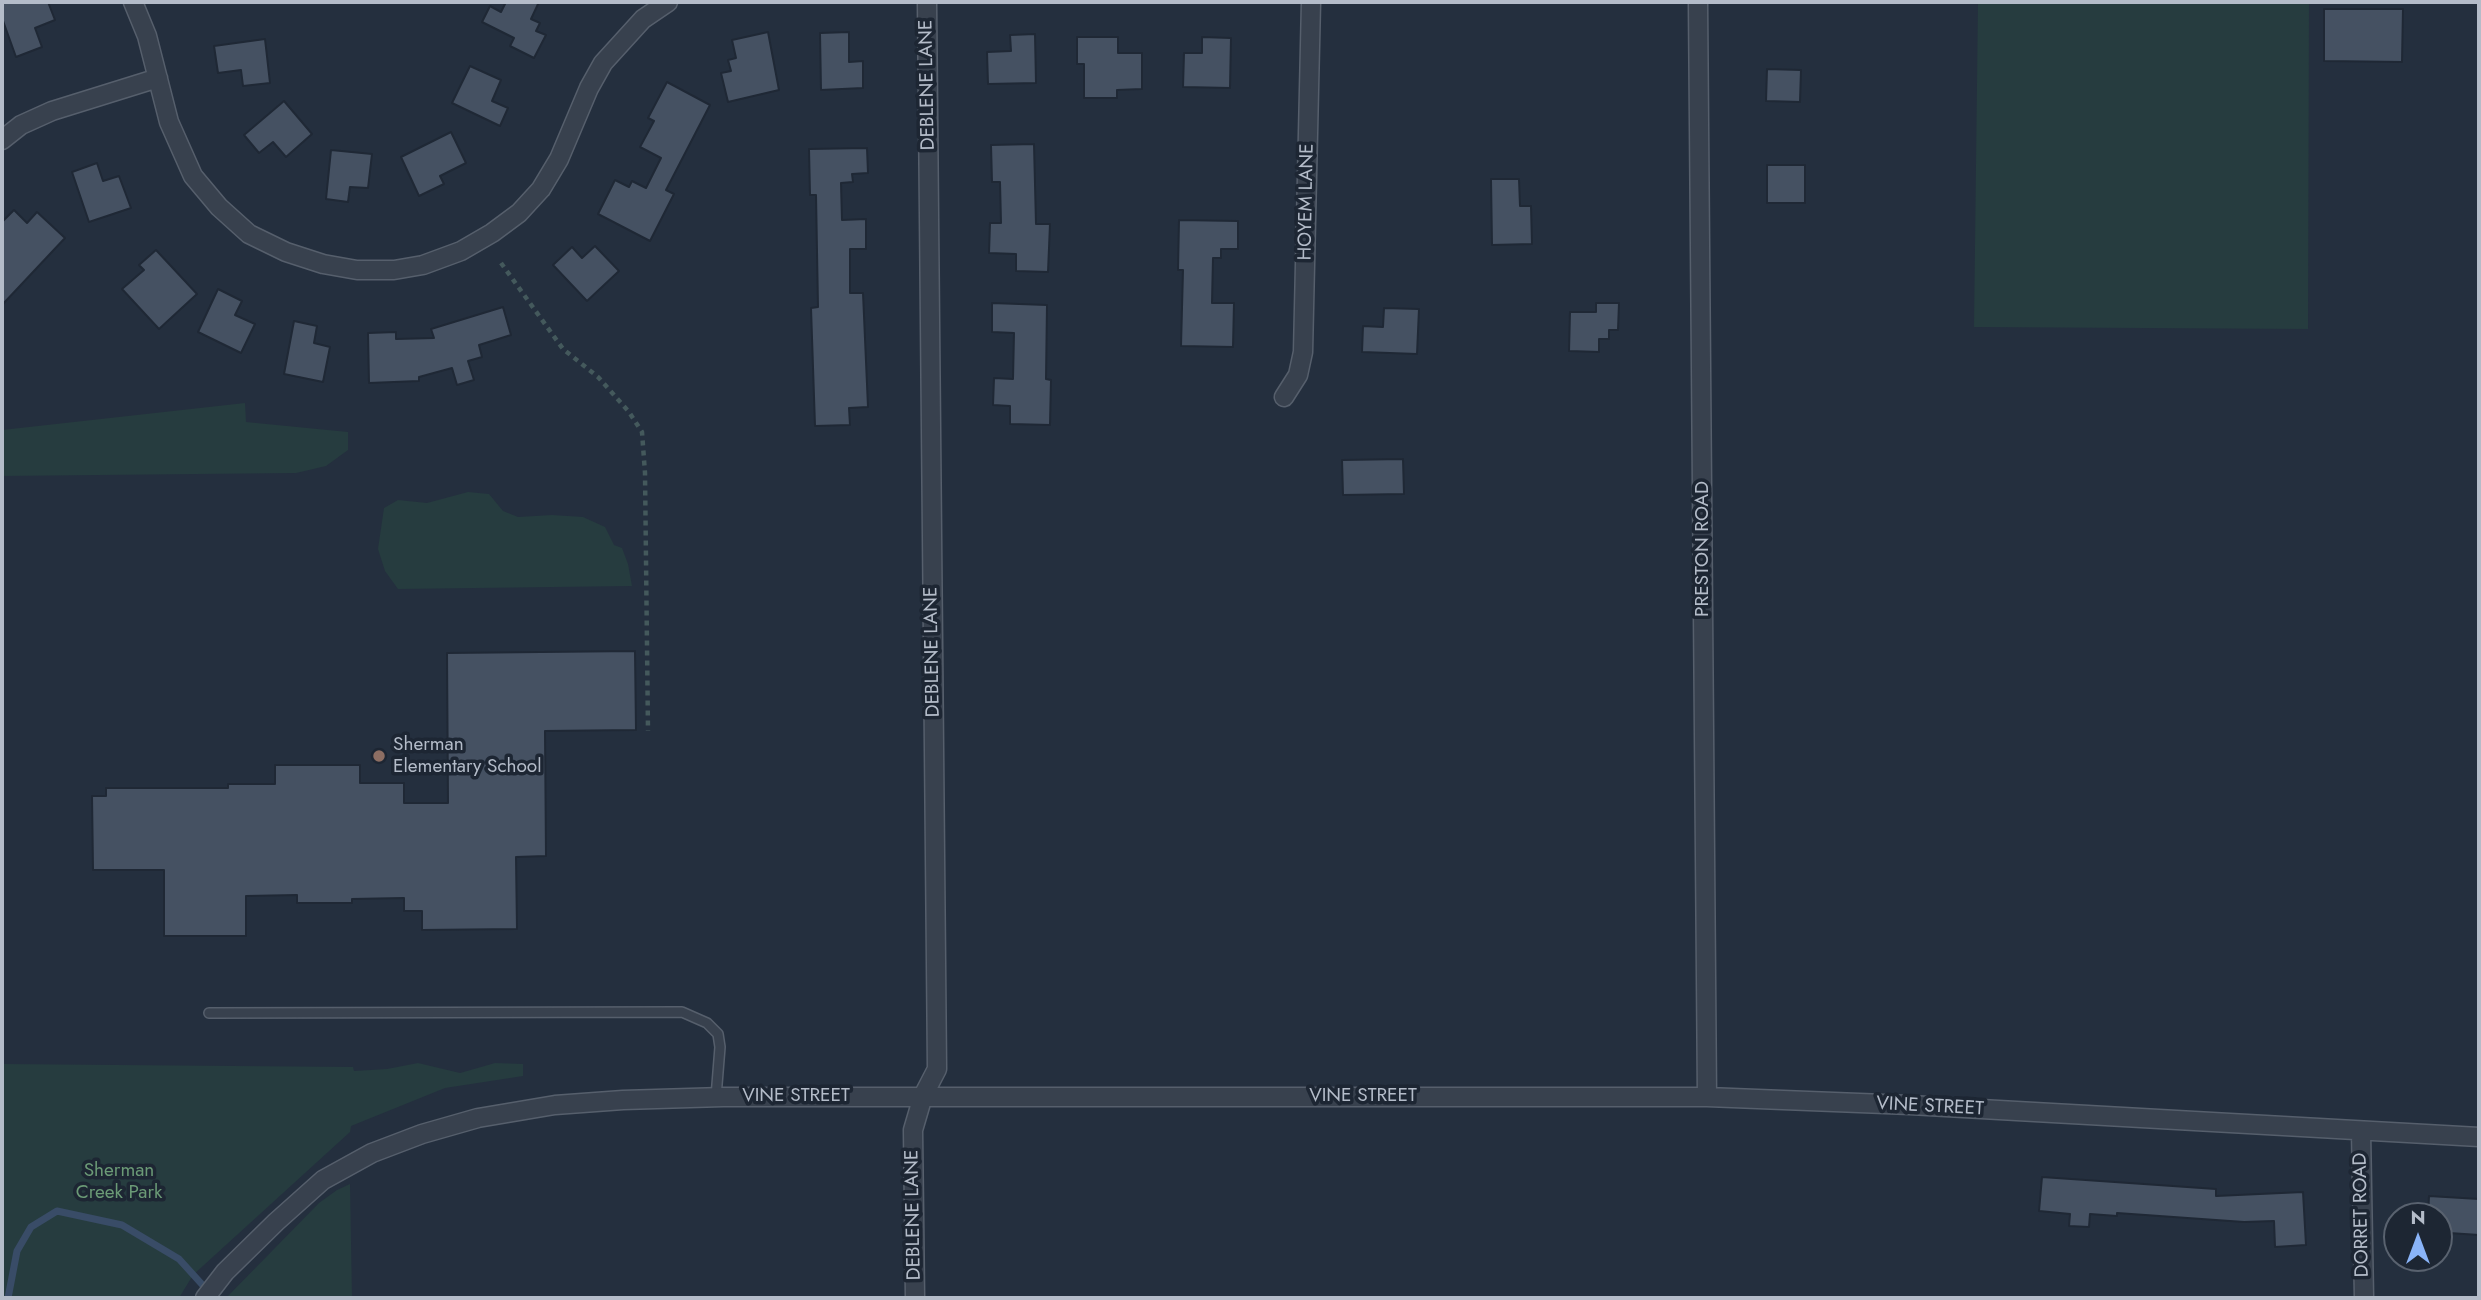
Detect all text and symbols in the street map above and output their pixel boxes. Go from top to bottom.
street label: DEBLENE LANE [915,19,941,151]
street label: HOYEM LANE [1295,143,1319,261]
street label: PRESTON ROAD [1692,481,1714,617]
street label: DEBLENE LANE [920,586,946,718]
place label: Sherman Elementary School [393,734,542,778]
marker: Sherman Elementary School [371,748,387,764]
street label: VINE STREET [742,1085,850,1107]
street label: VINE STREET [1309,1085,1417,1107]
street label: VINE STREET [1876,1093,1984,1121]
street label: DEBLENE LANE [901,1149,927,1281]
street label: DORRET ROAD [2350,1152,2374,1278]
park label: Sherman Creek Park [76,1160,162,1204]
north arrow [2383,1202,2453,1272]
text: N [2410,1204,2426,1231]

